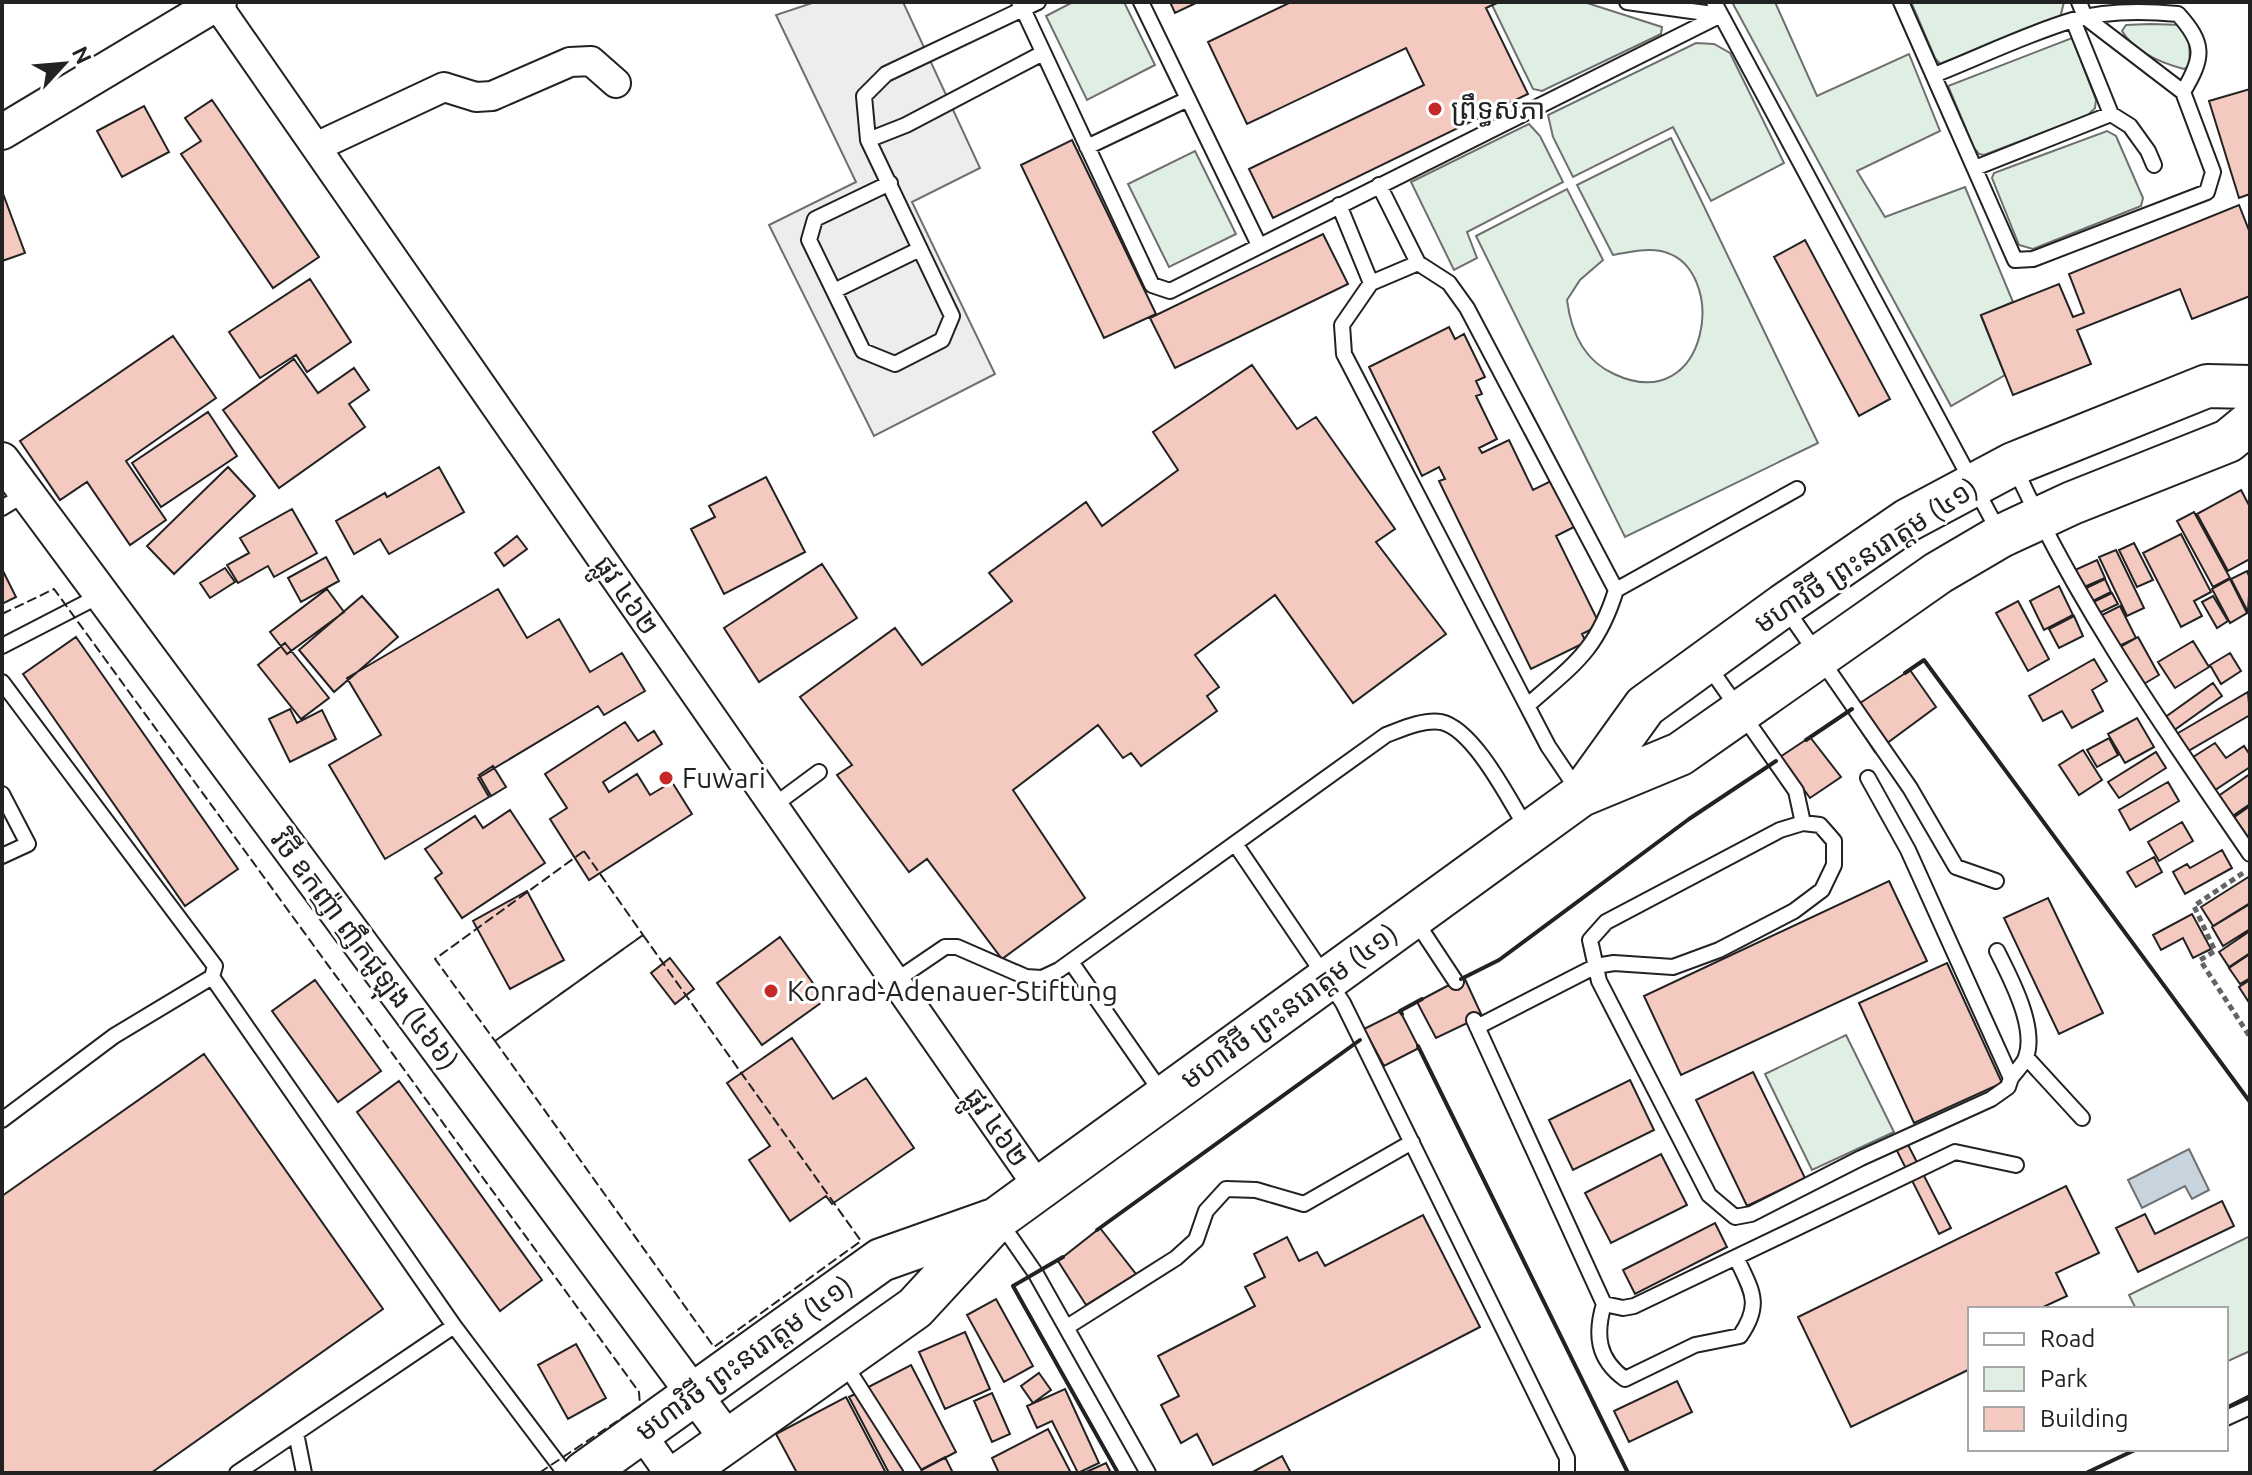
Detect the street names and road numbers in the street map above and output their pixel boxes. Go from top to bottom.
street label: មហាវិថី ព្រះនរោត្តម (៤១) [1747,469,1985,641]
street label: ផ្លូវ ៤៦២ [580,549,666,646]
street label: វិថី ឧកញ៉ា ញឹកជូឡុង (៤៦៦) [257,823,467,1081]
street label: មហាវិថី ព្រះនរោត្តម (៤១) [1173,915,1405,1097]
street label: ផ្លូវ ៤៦២ [950,1081,1036,1178]
street label: មហាវិថី ព្រះនរោត្តម (៤១) [628,1267,860,1449]

